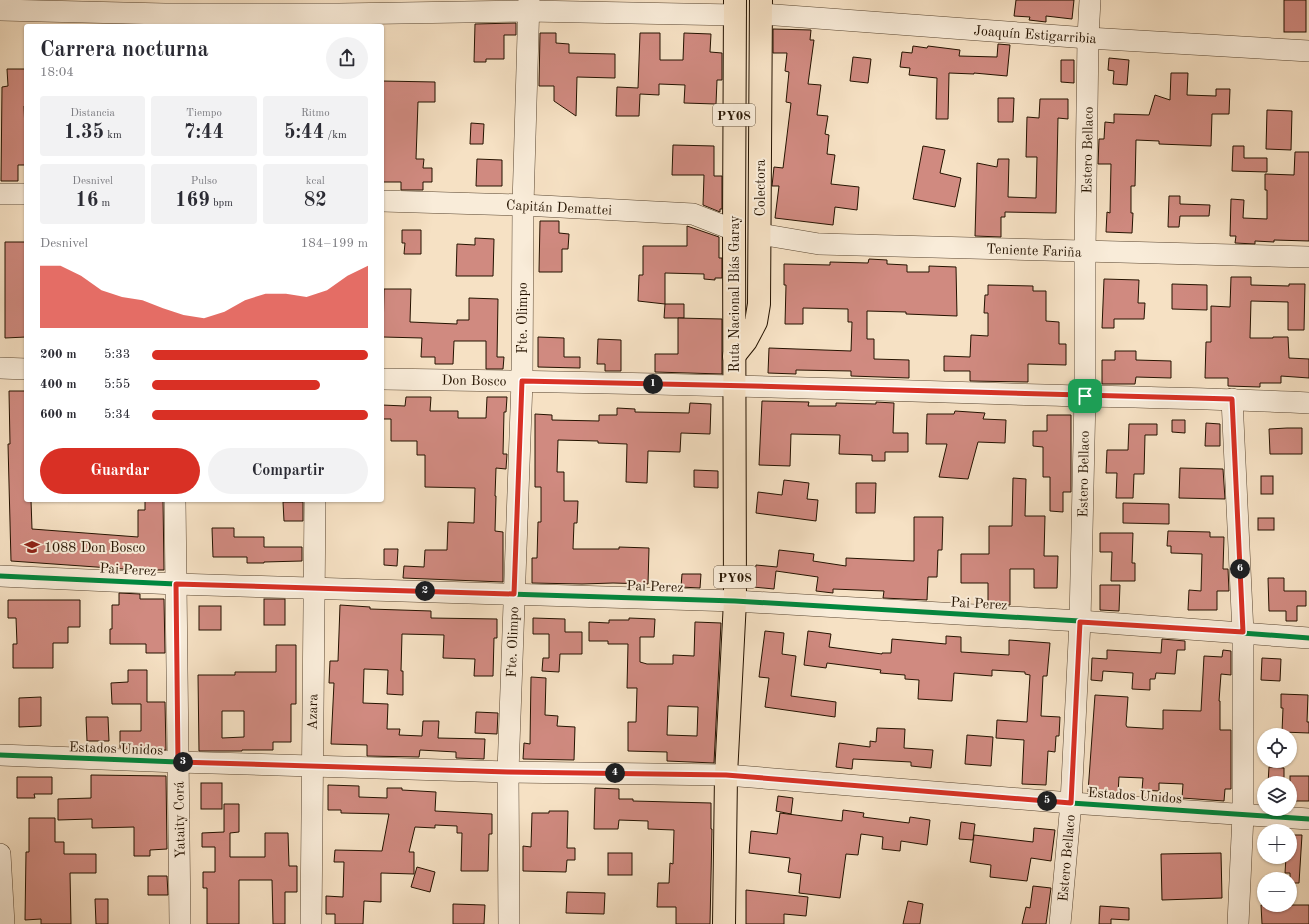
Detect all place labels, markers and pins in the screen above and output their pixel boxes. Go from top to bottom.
pin: 1 [643,374,663,394]
pin [1068,379,1102,413]
school or university icon: 1088 Don Bosco [23,538,41,556]
place label: 1088 Don Bosco [44,541,146,555]
pin: 6 [1230,559,1250,579]
pin: 2 [415,581,435,601]
pin: 3 [173,752,193,772]
pin: 4 [605,763,625,783]
pin: 5 [1037,791,1057,811]

